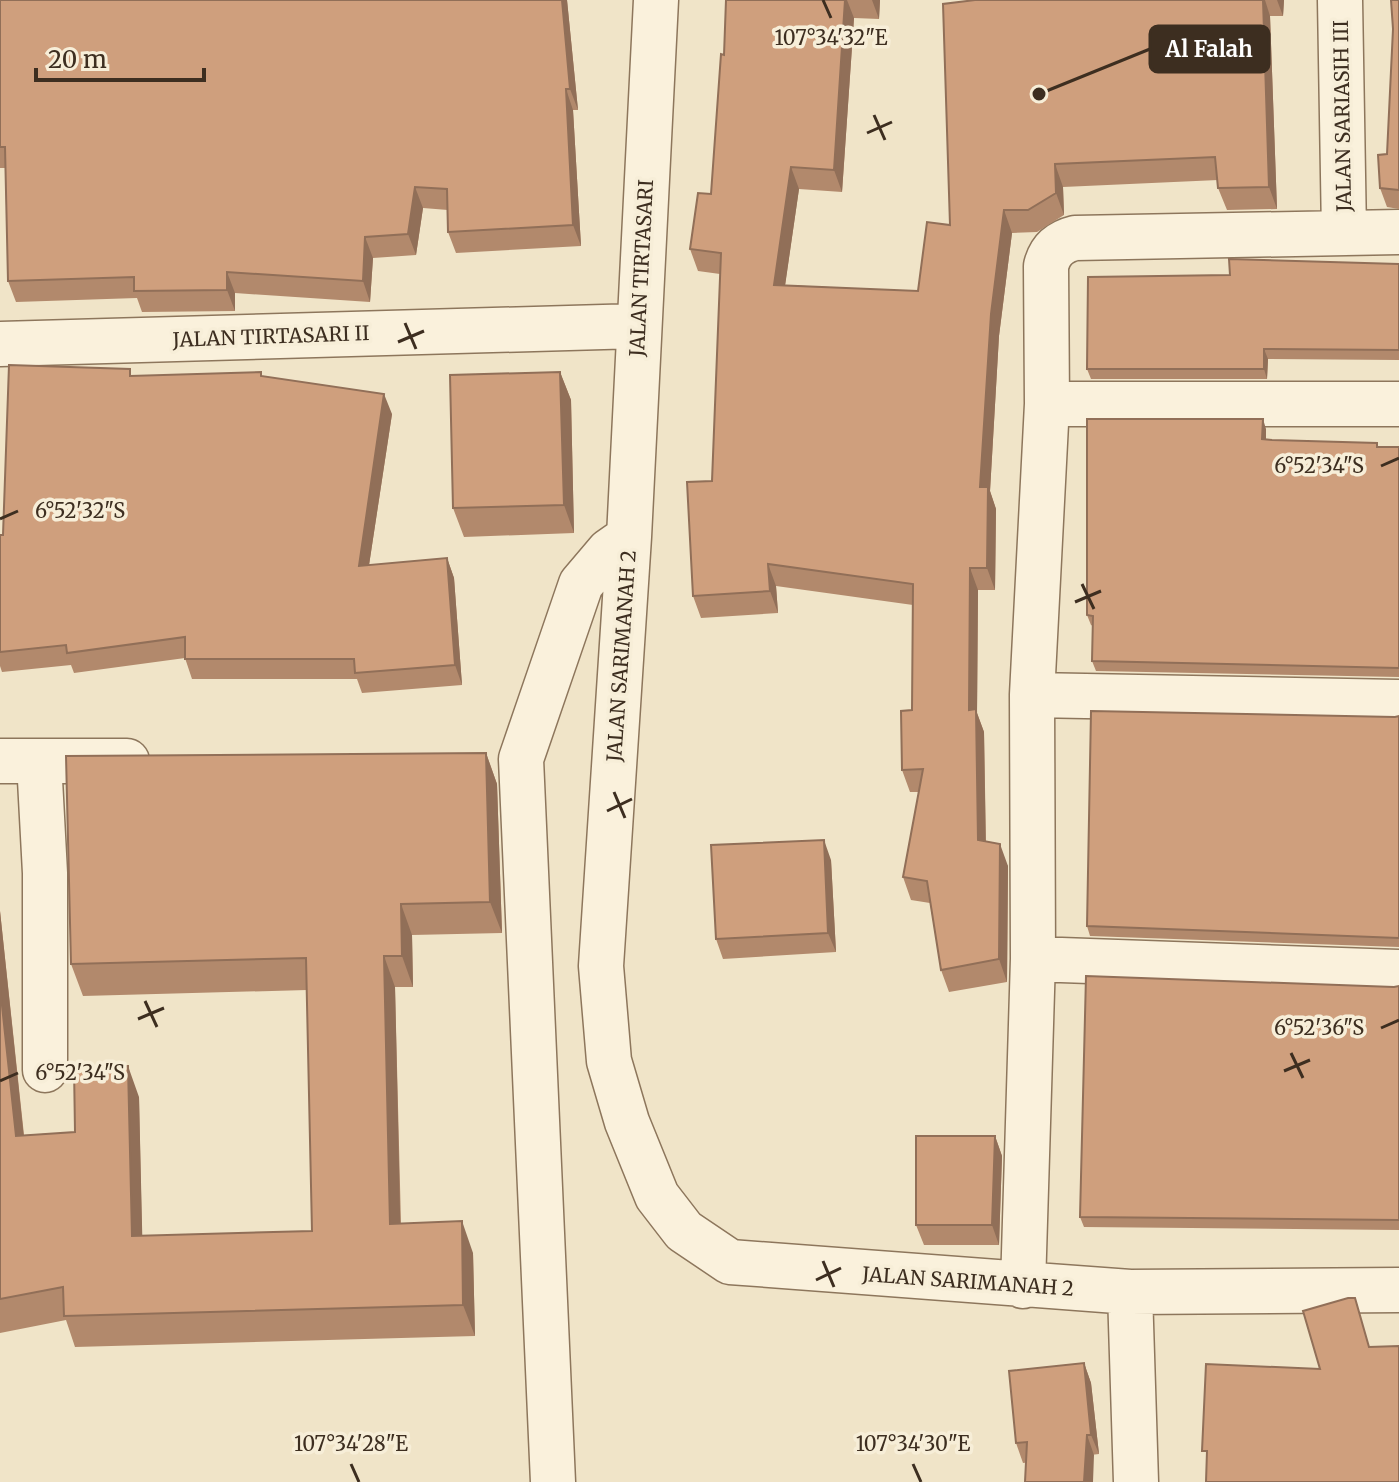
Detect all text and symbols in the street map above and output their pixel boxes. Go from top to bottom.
street label: JALAN SARIASIH III [1328,20,1356,213]
text: 107°34'32"E [775,25,888,50]
callout: Al Falah [1150,26,1269,72]
scale bar [36,32,204,82]
text: Al Falah [1164,35,1253,63]
text: 20 m [48,44,107,75]
street label: JALAN TIRTASARI [624,179,658,358]
street label: JALAN TIRTASARI II [171,320,370,352]
text: 6°52'34"S [1274,453,1364,478]
text: 6°52'32"S [35,498,125,523]
street label: JALAN SARIMANAH 2 [601,549,641,764]
text: 6°52'36"S [1274,1015,1364,1040]
text: 6°52'34"S [35,1060,125,1085]
street label: JALAN SARIMANAH 2 [860,1261,1075,1301]
text: 107°34'28"E [294,1431,408,1456]
text: 107°34'30"E [856,1431,971,1456]

